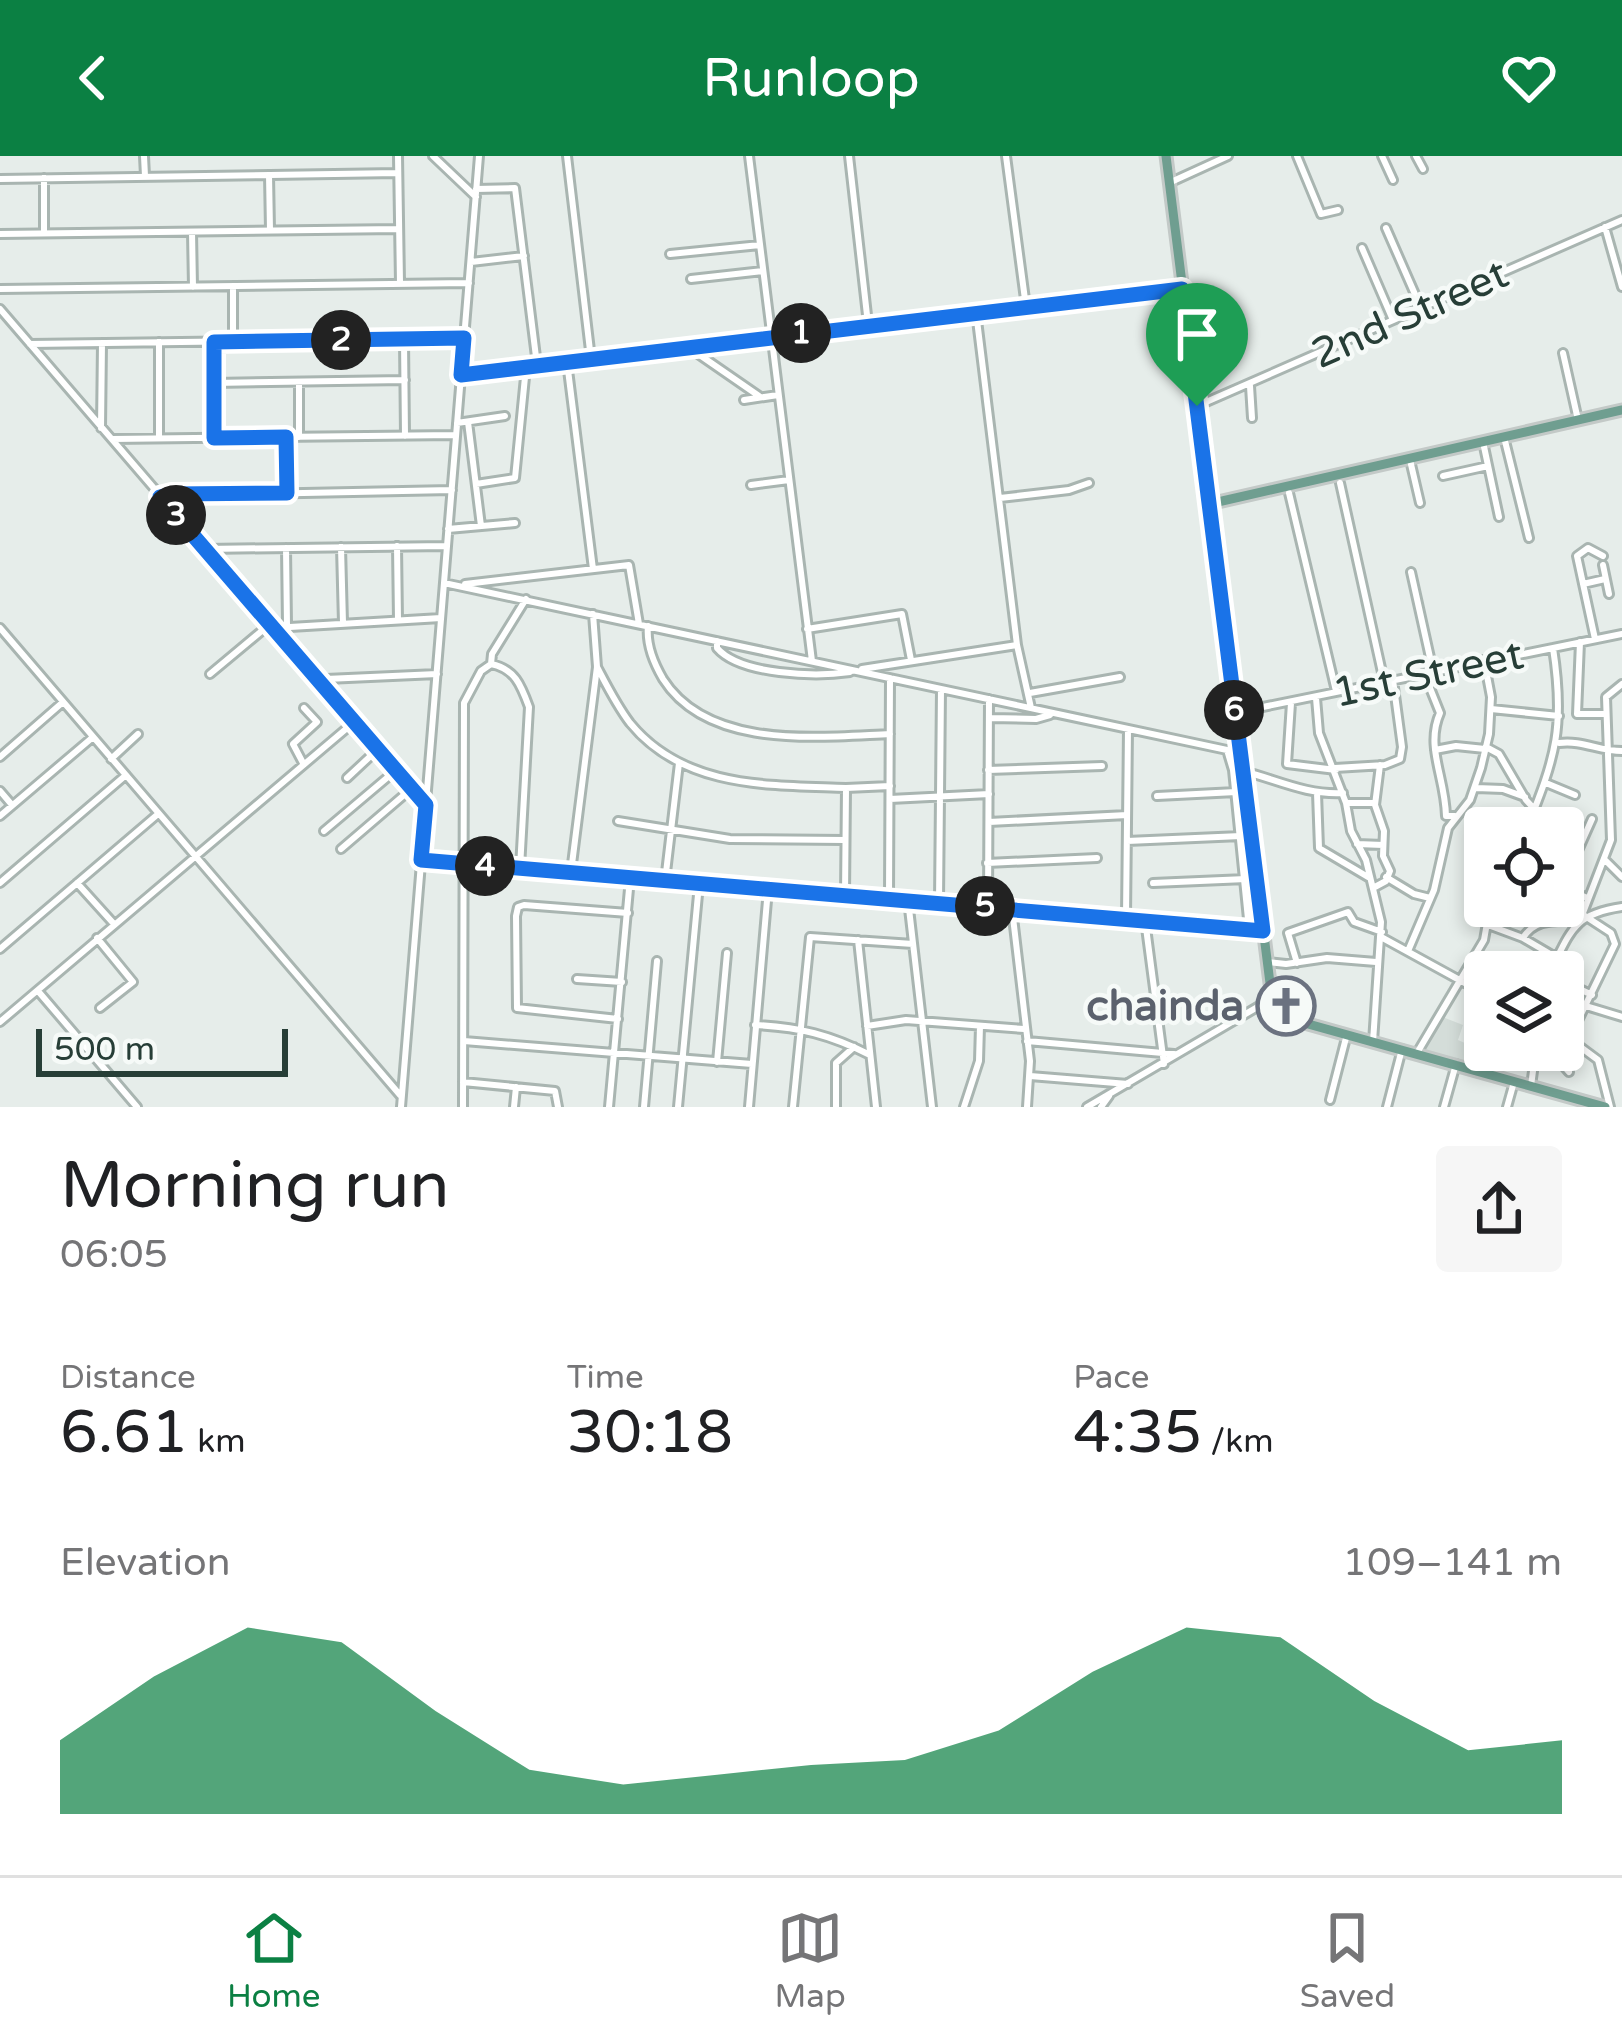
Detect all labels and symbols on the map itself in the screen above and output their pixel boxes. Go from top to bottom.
street label: 2nd Street [1304,248,1516,380]
pin [1146,283,1248,406]
pin: 1 [771,303,831,363]
pin: 2 [311,310,371,370]
pin: 3 [146,485,206,545]
street label: 1st Street [1328,629,1528,719]
pin: 6 [1204,680,1264,740]
pin: 4 [455,836,515,896]
pin: 5 [955,876,1015,936]
church icon: chainda [1255,975,1317,1037]
place label: chainda [1086,981,1244,1032]
scale bar [36,1023,288,1076]

